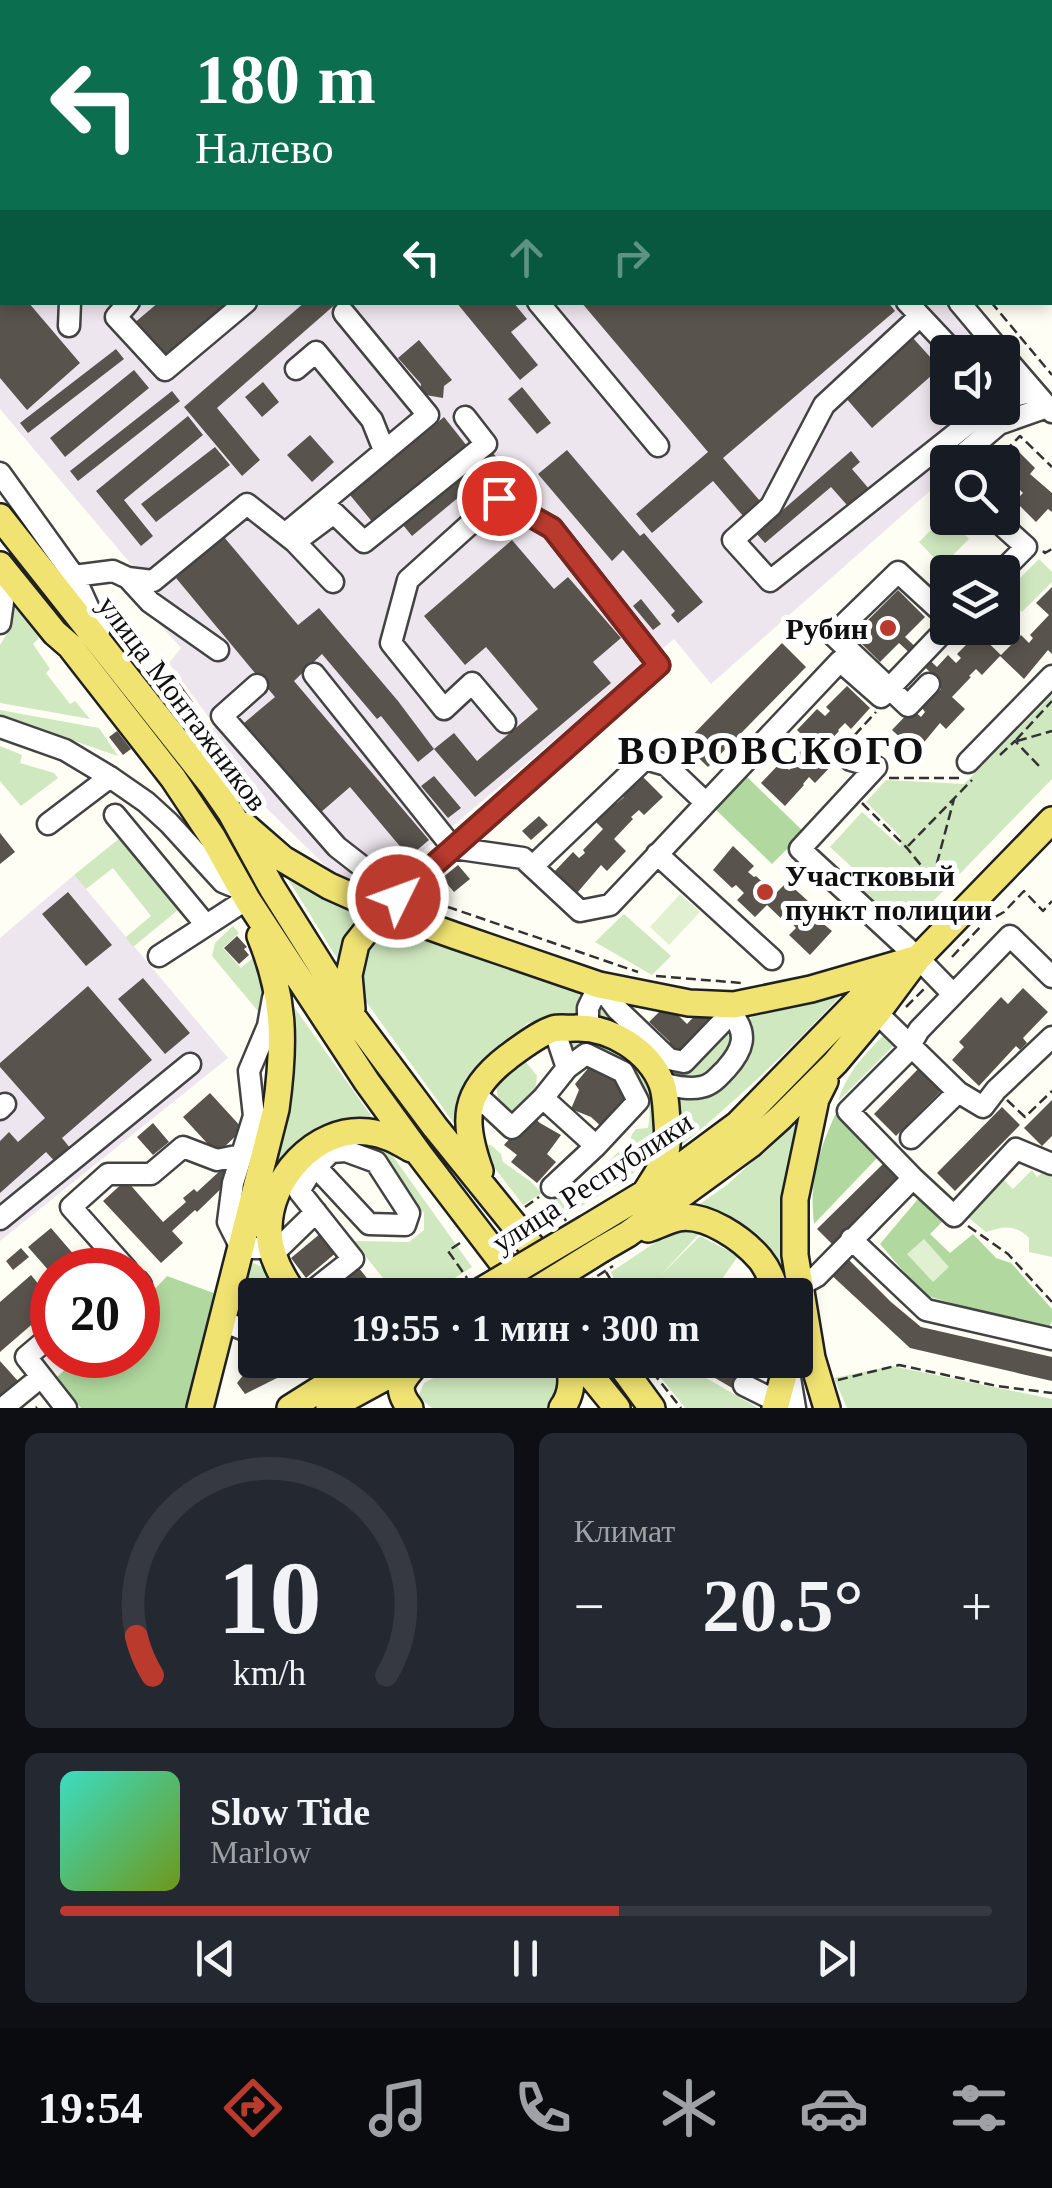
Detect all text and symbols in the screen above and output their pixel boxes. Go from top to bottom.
icon: left [30,40,160,170]
text: 180 m [195,41,376,118]
text: Налево [195,123,334,173]
icon: left [394,230,449,285]
icon: ahead [499,230,554,285]
icon: right [604,230,659,285]
map controls [930,335,1020,645]
button: sound [930,335,1020,425]
button: search [930,445,1020,535]
pin [457,456,542,541]
icon: arrive [472,471,527,526]
button: layers [930,555,1020,645]
street label: улица Монтажников [91,589,275,817]
place label: Рубин [786,612,868,645]
marker: Рубин [877,617,899,639]
district label: ВОРОВСКОГО [618,728,926,773]
position arrow [346,845,450,949]
place label: Участковый пункт полиции [785,859,992,926]
marker: Участковый пункт полиции [754,881,776,903]
street label: улица Республики [486,1105,698,1259]
speed limit sign: 20 [30,1248,160,1378]
text: 19:55 · 1 мин · 300 m [351,1307,700,1349]
text: Климат [574,1513,675,1549]
text: 10 [217,1540,321,1655]
text: 20.5° [702,1564,863,1647]
text: − [574,1576,605,1637]
text: + [961,1576,992,1637]
text: km/h [233,1653,306,1693]
text: Slow Tide [210,1791,370,1833]
text: Marlow [210,1834,311,1870]
icon: previous [188,1931,243,1986]
icon: pause [498,1931,553,1986]
icon: next [809,1931,864,1986]
icon: directions [218,2073,288,2143]
icon: music [363,2073,433,2143]
icon: phone [508,2073,578,2143]
icon: climate [654,2073,724,2143]
icon: car [799,2073,869,2143]
icon: filters [944,2073,1014,2143]
text: 19:54 [38,2083,143,2133]

